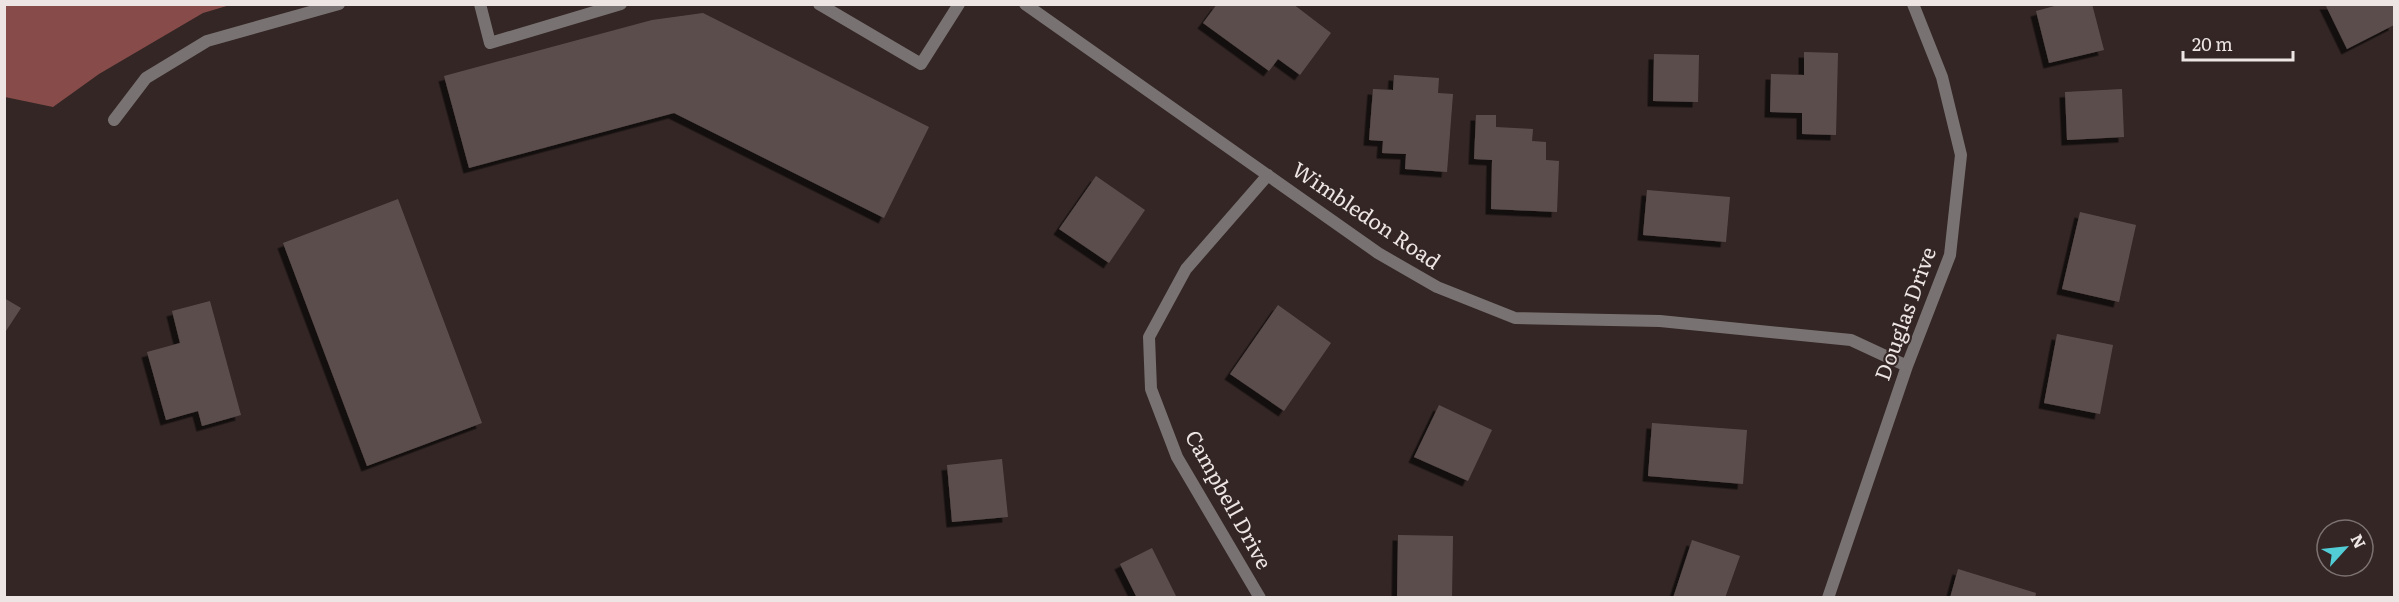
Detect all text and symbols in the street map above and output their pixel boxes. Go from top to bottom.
scale bar [2183,24,2292,62]
text: 20 m [2192,30,2233,57]
street label: Wimbledon Road [1287,153,1448,275]
street label: Douglas Drive [1865,242,1942,384]
street label: Campbell Drive [1179,424,1281,574]
north arrow [2315,518,2375,578]
text: N [2346,529,2373,552]

